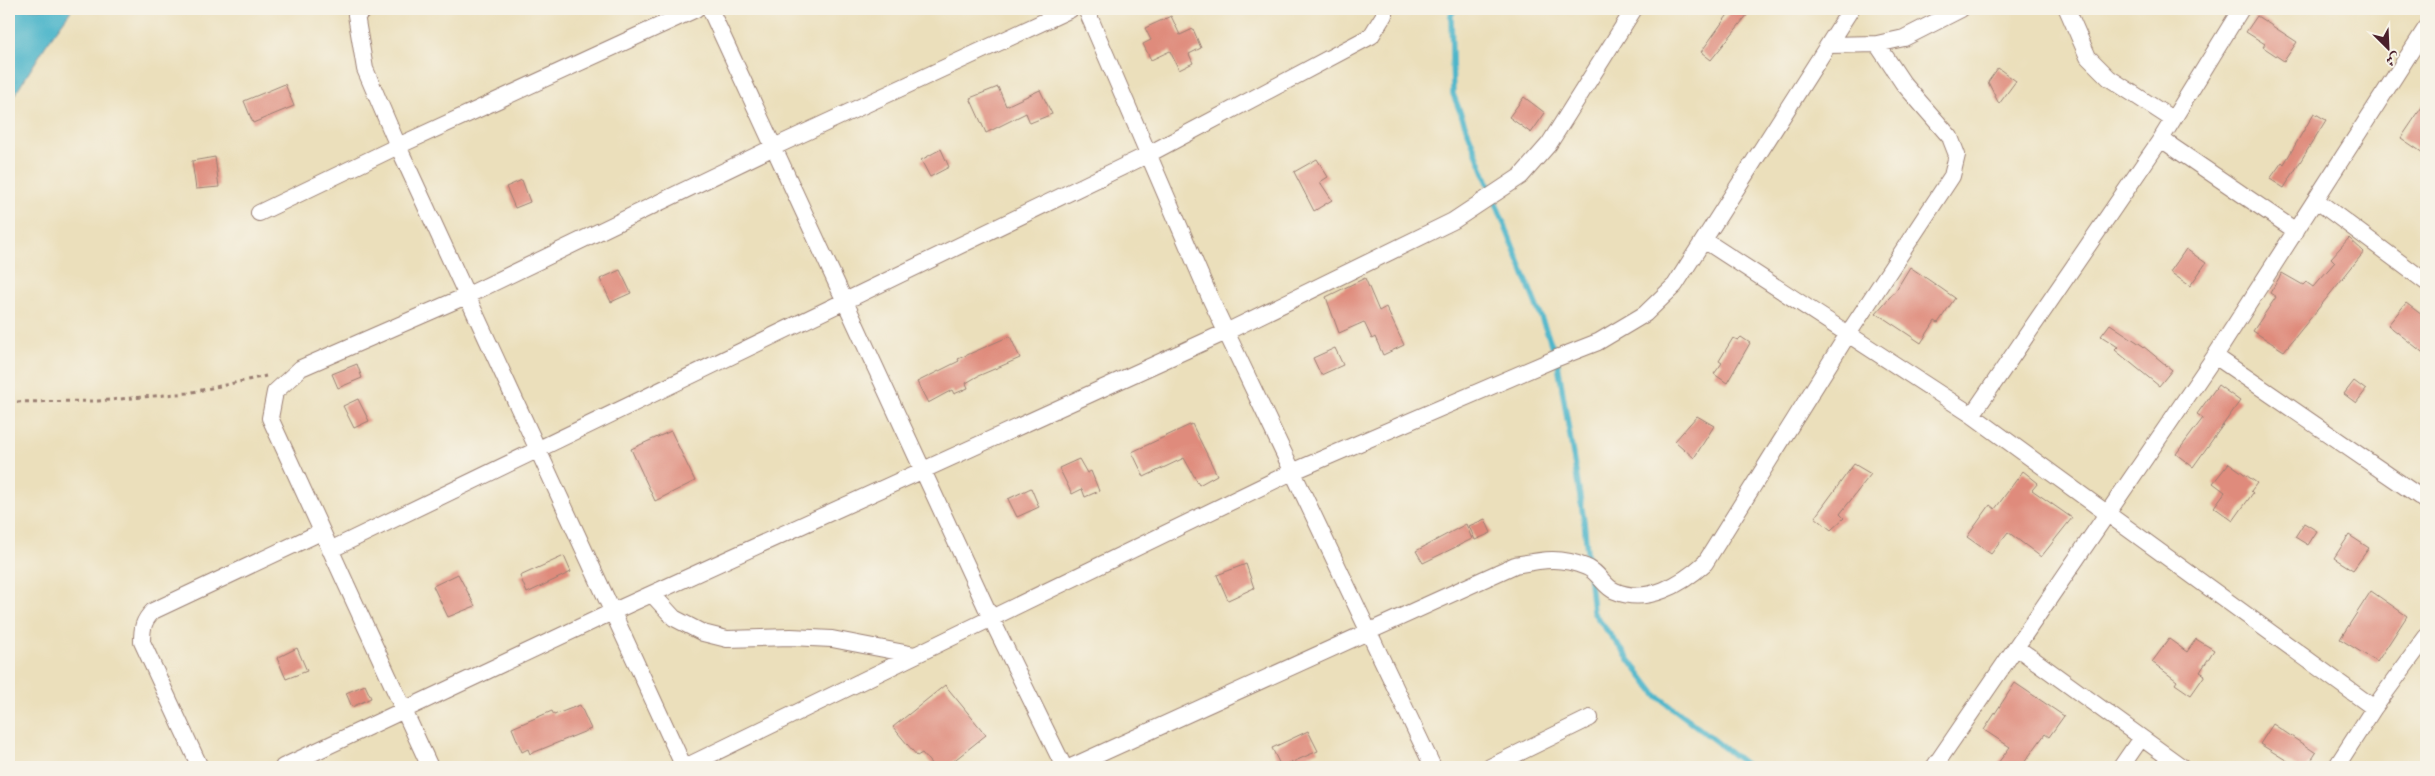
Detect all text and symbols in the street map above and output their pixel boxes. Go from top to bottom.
north arrow [2362,22,2412,72]
text: ش [2383,48,2403,70]

